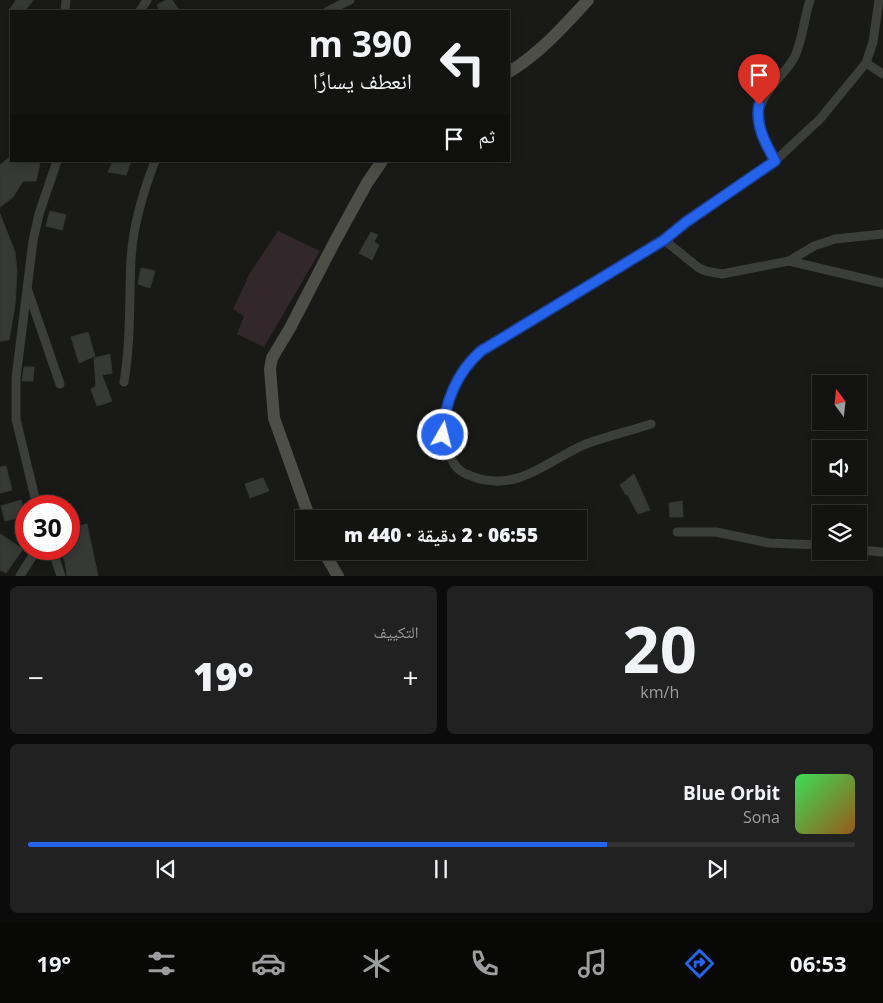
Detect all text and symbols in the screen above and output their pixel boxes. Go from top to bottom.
text: 390 m [308,20,412,67]
icon: left [430,30,495,95]
pin [738,54,780,105]
icon: arrive [745,61,773,89]
text: انعطف يسارًا [313,65,412,95]
text: ثم [478,123,495,149]
icon: arrive [440,125,468,153]
north arrow [812,375,868,430]
map controls [812,375,867,560]
position arrow [416,408,468,460]
button: sound [812,440,867,495]
speed limit sign: 30 [15,495,80,560]
button: layers [812,505,867,560]
text: 06:55 · 2 دقيقة · 440 m [344,522,538,548]
text: 20 [623,604,697,692]
text: التكييف [374,621,419,643]
text: 19° [193,650,254,702]
text: − [28,658,44,696]
text: + [402,658,419,696]
text: km/h [640,681,679,703]
text: Blue Orbit [683,780,780,806]
text: Sona [743,806,780,828]
icon: previous [152,855,180,883]
icon: pause [427,855,455,883]
icon: next [703,855,731,883]
icon: filters [144,946,179,981]
icon: car [251,946,286,981]
icon: climate [359,946,394,981]
icon: phone [467,946,502,981]
icon: music [575,946,610,981]
icon: directions [682,946,717,981]
text: 19° [36,948,71,978]
text: 06:53 [790,948,847,978]

